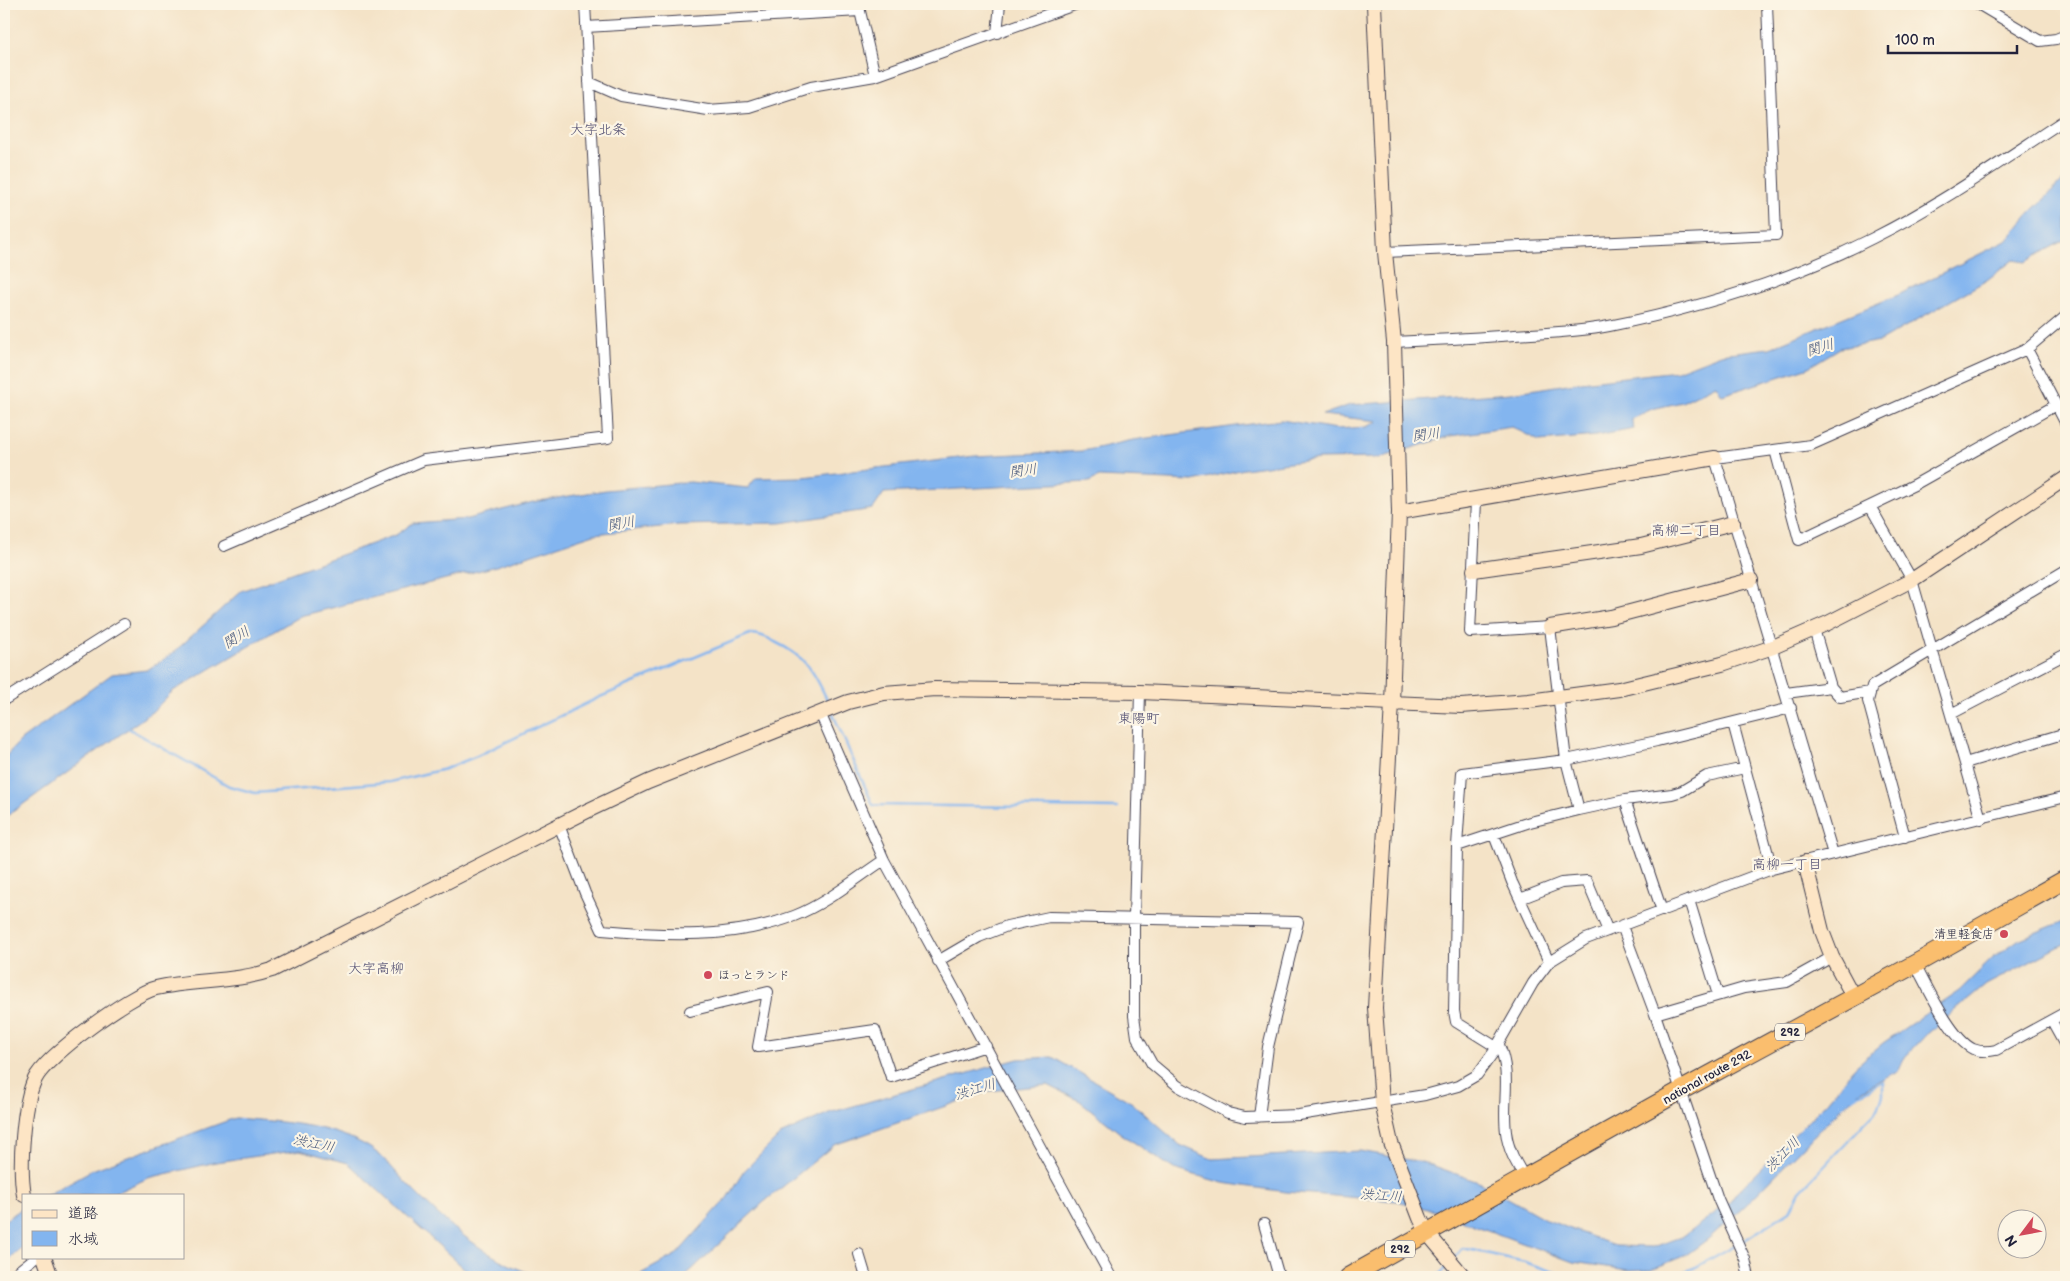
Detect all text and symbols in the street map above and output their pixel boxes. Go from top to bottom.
scale bar [1888,22,2016,54]
text: 100 m [1895,31,1935,50]
district label: 大字北条 [570,121,626,138]
water label: 関川 [1804,335,1836,360]
water label: 関川 [1411,424,1441,445]
water label: 関川 [1008,460,1038,481]
water label: 関川 [606,513,636,534]
district label: 高柳二丁目 [1651,522,1721,539]
water label: 関川 [220,623,253,652]
district label: 東陽町 [1118,710,1160,727]
district label: 高柳一丁目 [1752,856,1822,873]
place label: 清里軽食店 [1934,927,1994,942]
marker: 清里軽食店 [1998,928,2010,940]
district label: 大字高柳 [348,960,404,977]
place label: ほっとランド [718,968,790,983]
marker: ほっとランド [702,969,714,981]
road number: 292 [1775,1024,1805,1040]
street label: national route 292 [1660,1047,1754,1108]
water label: 渋江川 [953,1075,998,1104]
water label: 渋江川 [292,1131,336,1156]
water label: 渋江川 [1761,1133,1803,1175]
water label: 渋江川 [1359,1186,1403,1205]
legend [22,1194,185,1258]
text: 道路 [68,1204,98,1223]
north arrow [1998,1208,2048,1258]
text: 水域 [68,1230,98,1249]
text: N [2001,1232,2021,1250]
road number: 292 [1385,1240,1415,1258]

